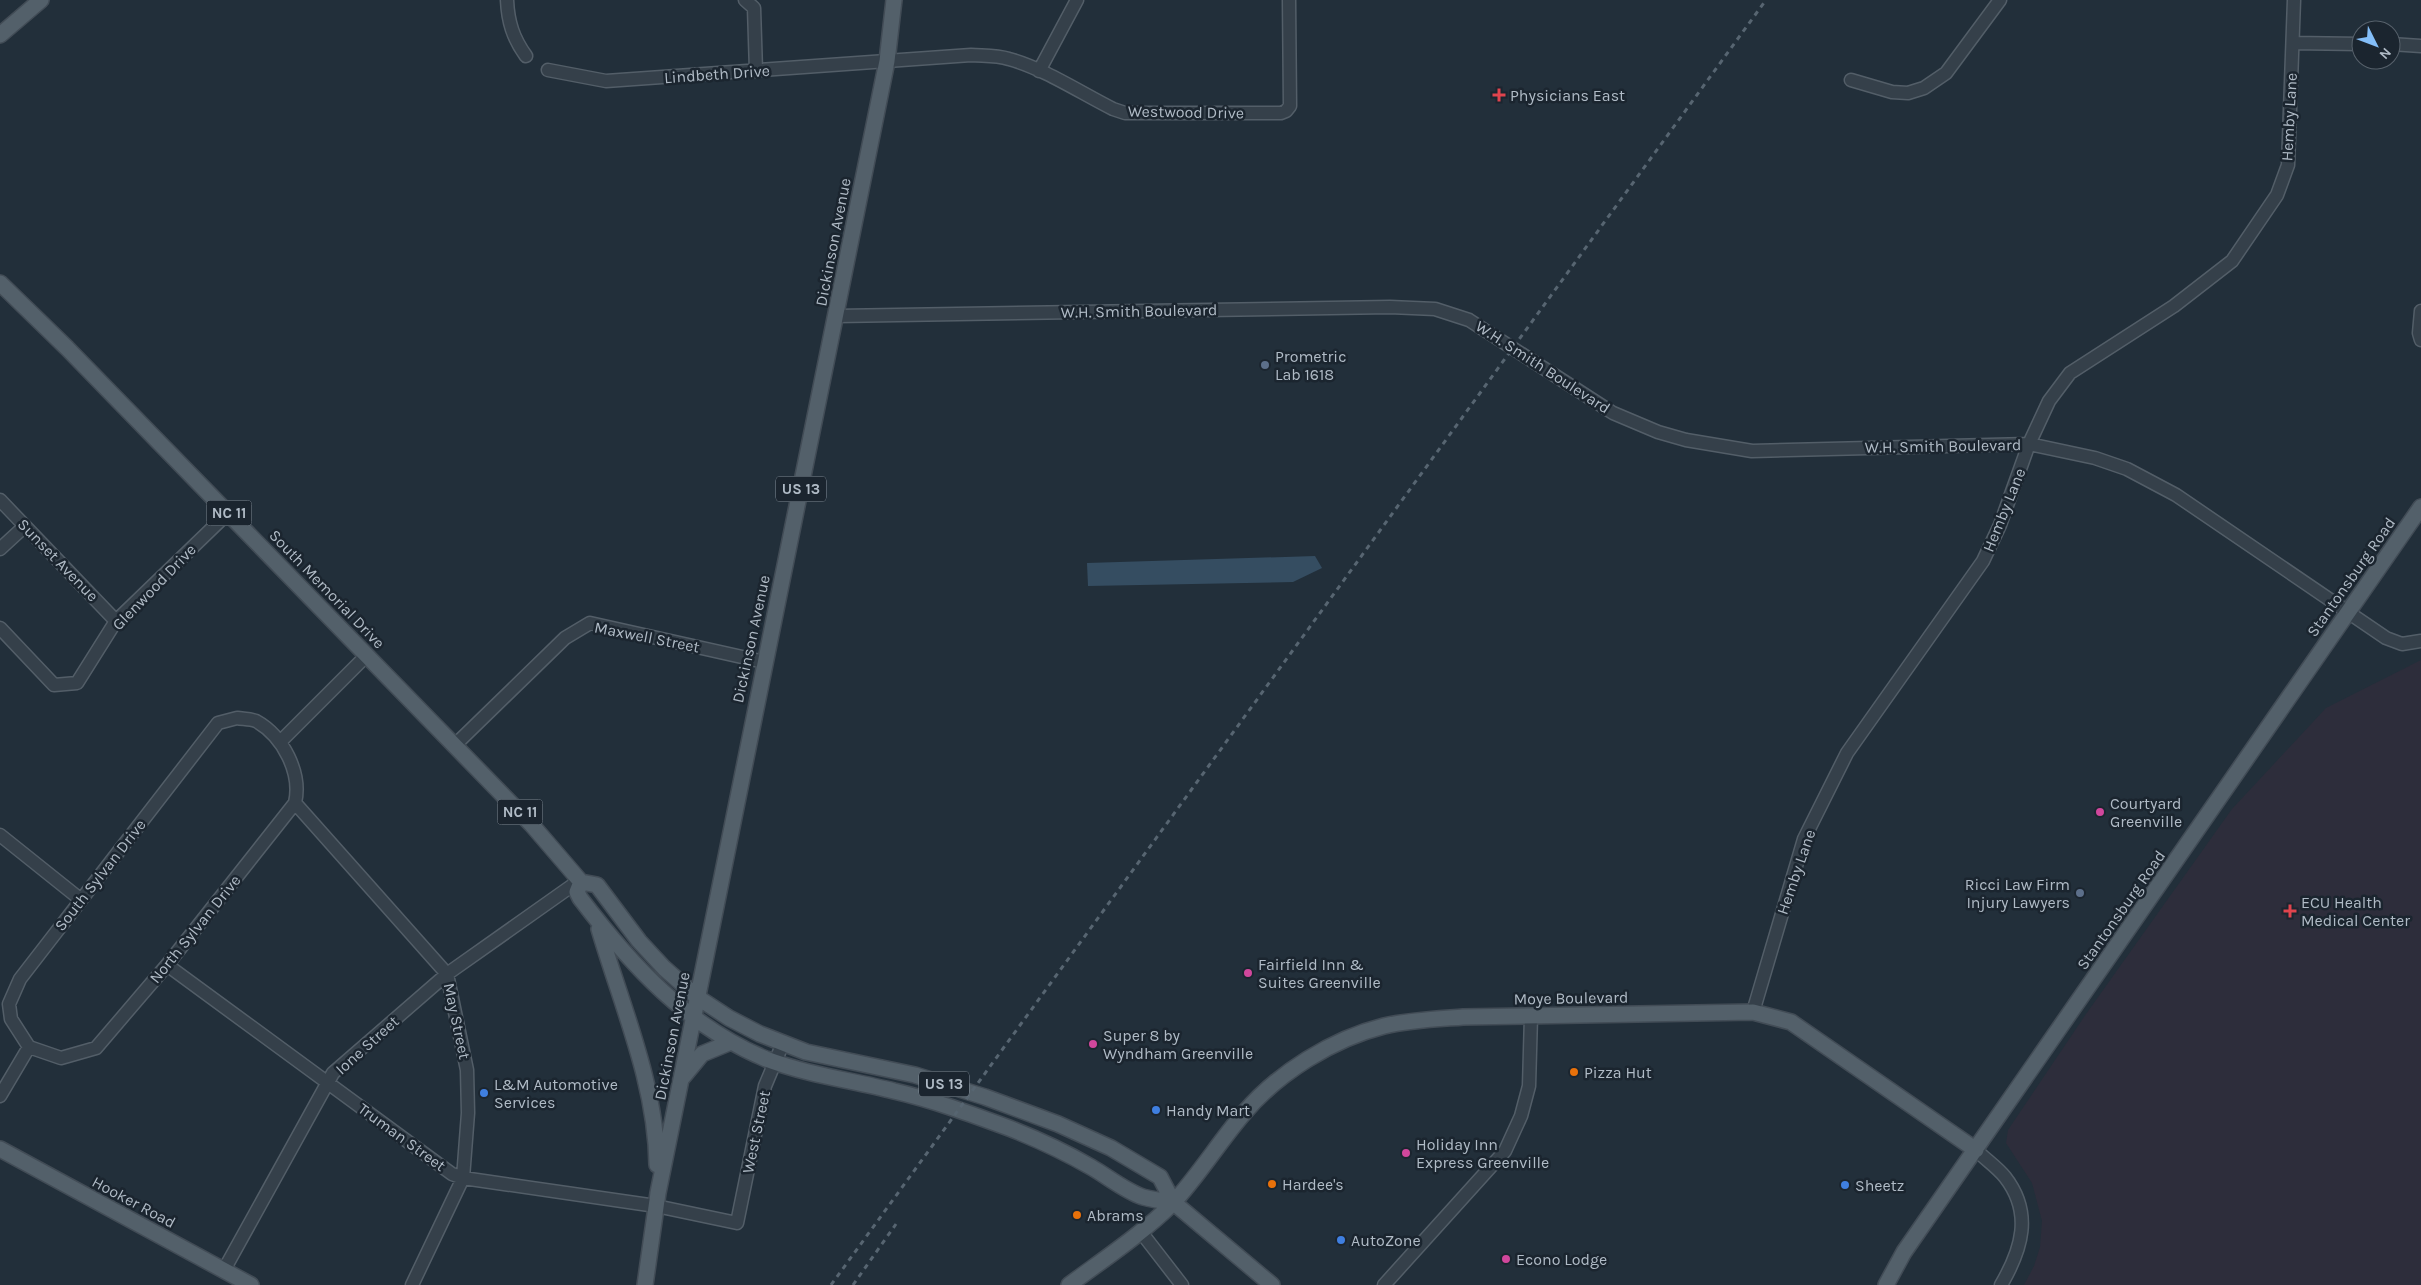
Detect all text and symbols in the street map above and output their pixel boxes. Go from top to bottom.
north arrow [2351,20,2401,70]
text: N [2376,44,2395,63]
street label: Lindbeth Drive [664,61,770,87]
street label: Hemby Lane [2277,72,2301,162]
place label: Physicians East [1510,86,1625,105]
marker: Physicians East [1492,88,1506,102]
street label: Westwood Drive [1128,101,1244,123]
street label: Dickinson Avenue [811,176,855,308]
street label: W.H. Smith Boulevard [1061,300,1217,322]
street label: W.H. Smith Boulevard [1472,316,1614,418]
place label: Prometric Lab 1618 [1275,347,1346,384]
marker: Prometric Lab 1618 [1259,359,1271,371]
street label: W.H. Smith Boulevard [1865,435,2021,457]
street label: Hemby Lane [1979,465,2029,555]
road number: US 13 [776,476,826,502]
road number: NC 11 [206,500,252,526]
street label: Stantonsburg Road [2303,514,2399,640]
street label: Sunset Avenue [14,515,102,605]
street label: South Memorial Drive [265,526,389,652]
street label: Glenwood Drive [108,540,200,634]
street label: Dickinson Avenue [728,573,774,705]
street label: Maxwell Street [593,617,701,657]
place label: Courtyard Greenville [2110,794,2182,831]
road number: NC 11 [498,800,542,824]
marker: Courtyard Greenville [2094,806,2106,818]
street label: South Sylvan Drive [50,815,150,935]
street label: Hemby Lane [1773,827,1819,917]
street label: Stantonsburg Road [2073,847,2169,973]
street label: North Sylvan Drive [145,871,245,987]
place label: Ricci Law Firm Injury Lawyers [1965,875,2070,912]
marker: Ricci Law Firm Injury Lawyers [2074,887,2086,899]
place label: ECU Health Medical Center [2301,893,2410,930]
marker: ECU Health Medical Center [2283,904,2297,918]
place label: Fairfield Inn & Suites Greenville [1258,955,1381,992]
marker: Fairfield Inn & Suites Greenville [1242,967,1254,979]
street label: Dickinson Avenue [650,970,694,1102]
street label: May Street [440,981,474,1061]
street label: Moye Boulevard [1513,987,1629,1009]
street label: Ione Street [331,1012,403,1078]
place label: Super 8 by Wyndham Greenville [1103,1026,1253,1063]
marker: Super 8 by Wyndham Greenville [1087,1038,1099,1050]
place label: Pizza Hut [1584,1063,1652,1082]
marker: Pizza Hut [1568,1066,1580,1078]
road number: US 13 [919,1072,969,1096]
place label: L&M Automotive Services [494,1075,618,1112]
marker: L&M Automotive Services [478,1087,490,1099]
street label: West Street [738,1089,774,1175]
street label: Truman Street [355,1099,449,1175]
place label: Handy Mart [1166,1101,1250,1120]
marker: Handy Mart [1150,1104,1162,1116]
place label: Holiday Inn Express Greenville [1416,1135,1549,1172]
marker: Holiday Inn Express Greenville [1400,1147,1412,1159]
street label: Hooker Road [89,1172,179,1232]
place label: Hardee's [1282,1175,1344,1194]
place label: Sheetz [1855,1176,1904,1195]
marker: Hardee's [1266,1178,1278,1190]
marker: Sheetz [1839,1179,1851,1191]
place label: Abrams [1087,1206,1144,1225]
marker: Abrams [1071,1209,1083,1221]
place label: AutoZone [1351,1231,1421,1250]
marker: AutoZone [1335,1234,1347,1246]
place label: Econo Lodge [1516,1250,1607,1269]
marker: Econo Lodge [1500,1253,1512,1265]

